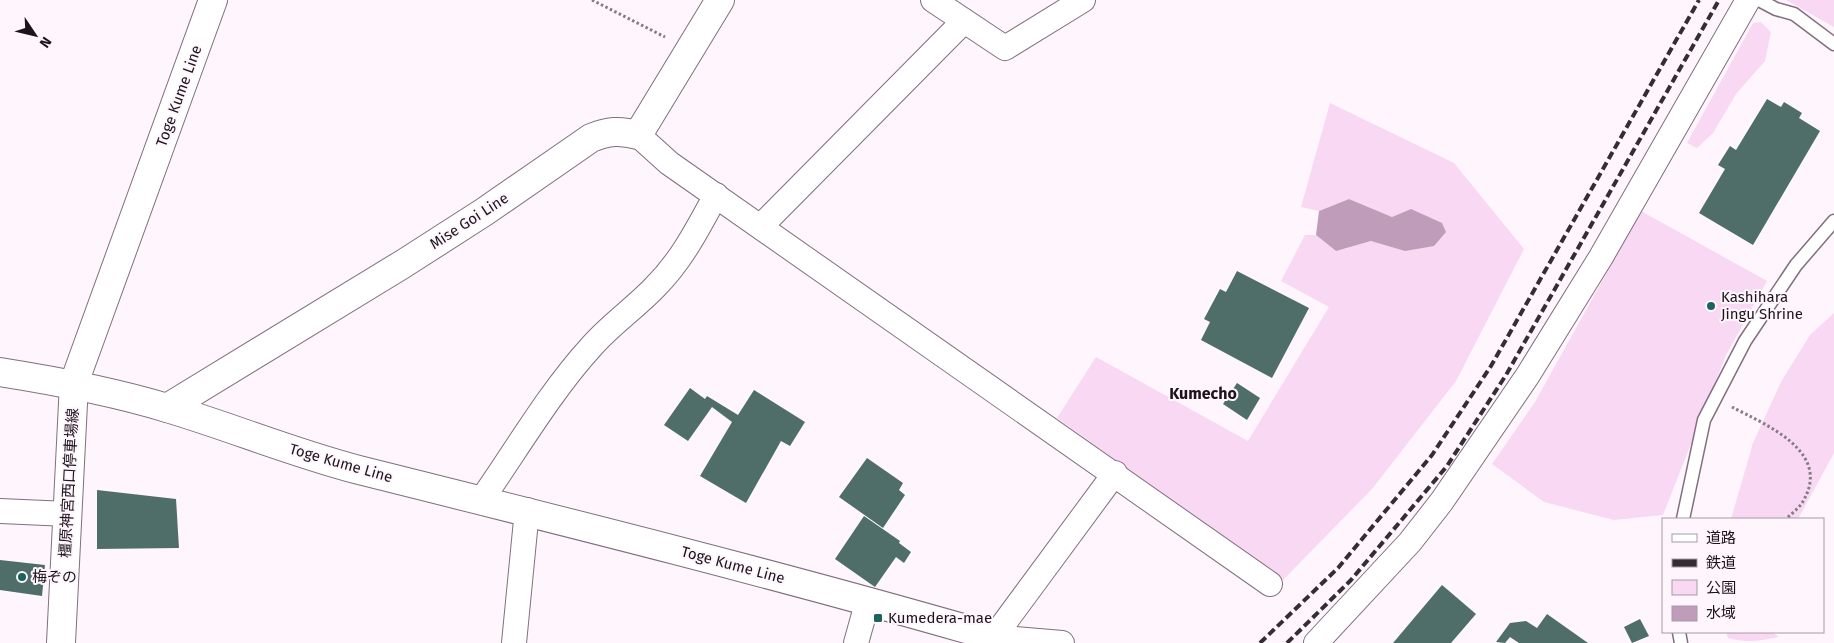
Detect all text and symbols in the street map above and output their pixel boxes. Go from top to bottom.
north arrow [10,10,60,60]
text: N [36,33,55,51]
street label: Toge Kume Line [152,43,206,149]
street label: Mise Goi Line [426,189,512,253]
place label: Kashihara Jingu Shrine [1721,288,1803,323]
marker: Kashihara Jingu Shrine [1705,300,1717,312]
district label: Kumecho [1169,384,1237,403]
street label: 橿原神宮西口停車場線 [56,408,82,558]
street label: Toge Kume Line [287,440,395,486]
legend [1662,518,1824,633]
text: 道路 [1706,529,1736,547]
street label: Toge Kume Line [679,543,787,587]
text: 鉄道 [1706,554,1736,572]
place label: 梅ぞの [32,568,77,586]
marker: 梅ぞの [16,571,28,583]
text: 公園 [1706,579,1736,597]
text: 水域 [1706,604,1736,622]
place label: Kumedera-mae [888,609,992,627]
marker: Kumedera-mae [872,612,884,624]

